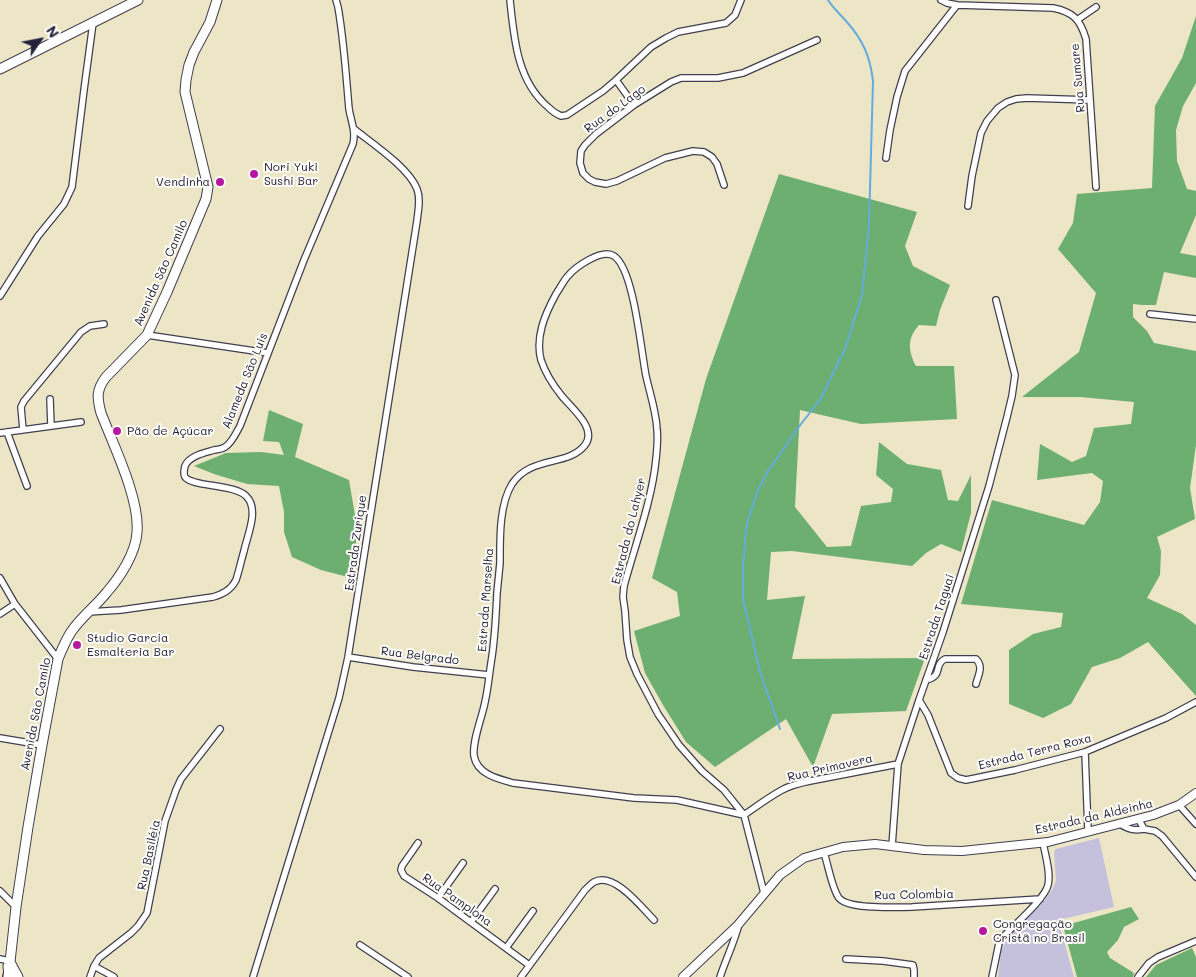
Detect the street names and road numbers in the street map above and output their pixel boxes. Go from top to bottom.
street label: Rua Sumare [1068,43,1088,113]
street label: Rua do Lago [582,82,648,136]
street label: Avenida São Camilo [131,218,191,328]
street label: Alameda São Luis [219,331,271,431]
street label: Estrada do Lahyer [609,476,649,586]
street label: Estrada Zurique [342,494,370,592]
street label: Estrada Marselha [475,548,497,652]
street label: Estrada Taguaí [916,572,958,662]
street label: Rua Belgrado [380,644,460,668]
street label: Avenida São Camilo [18,656,54,772]
street label: Estrada Terra Roxa [977,731,1093,773]
street label: Rua Primavera [786,751,874,785]
street label: Estrada da Aldeinha [1034,796,1154,838]
street label: Rua Basiléia [135,818,163,892]
street label: Rua Pamplona [419,871,495,929]
street label: Rua Colombia [874,887,954,903]

